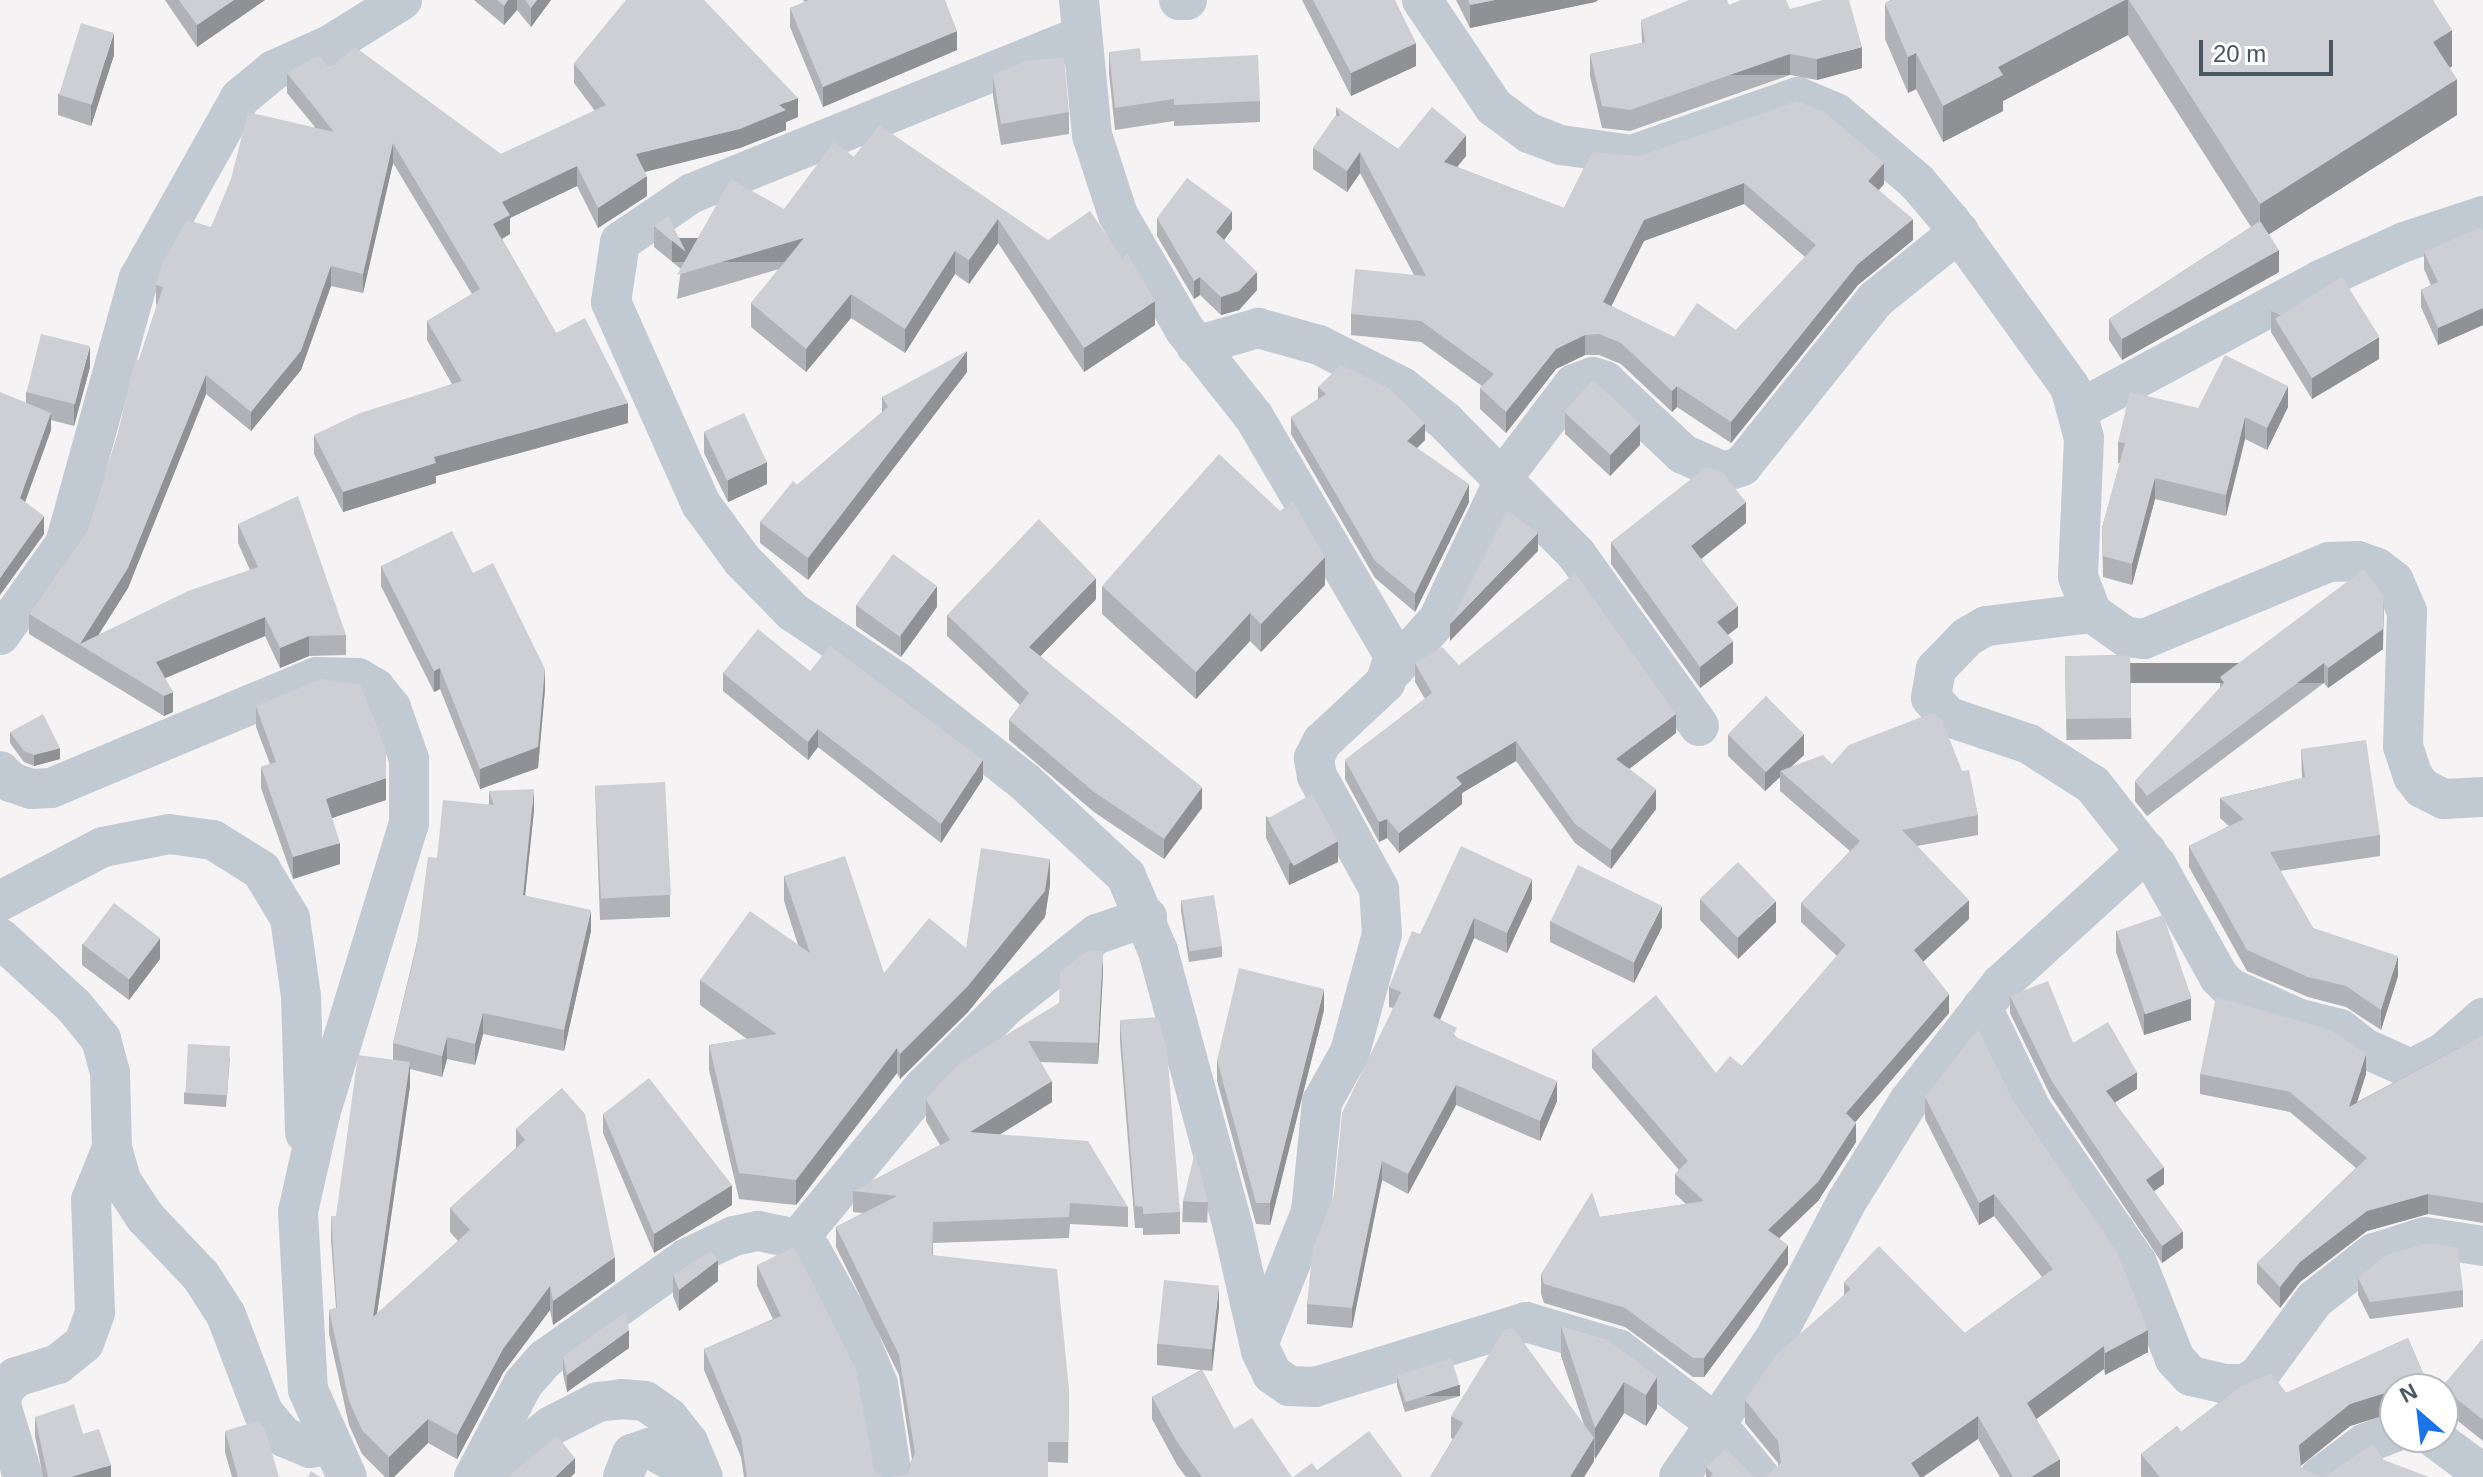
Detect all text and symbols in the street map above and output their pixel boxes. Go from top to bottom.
scale bar [2203,24,2337,74]
text: 20 m [2213,40,2266,67]
north arrow [2379,1373,2459,1453]
text: N [2396,1378,2421,1408]

